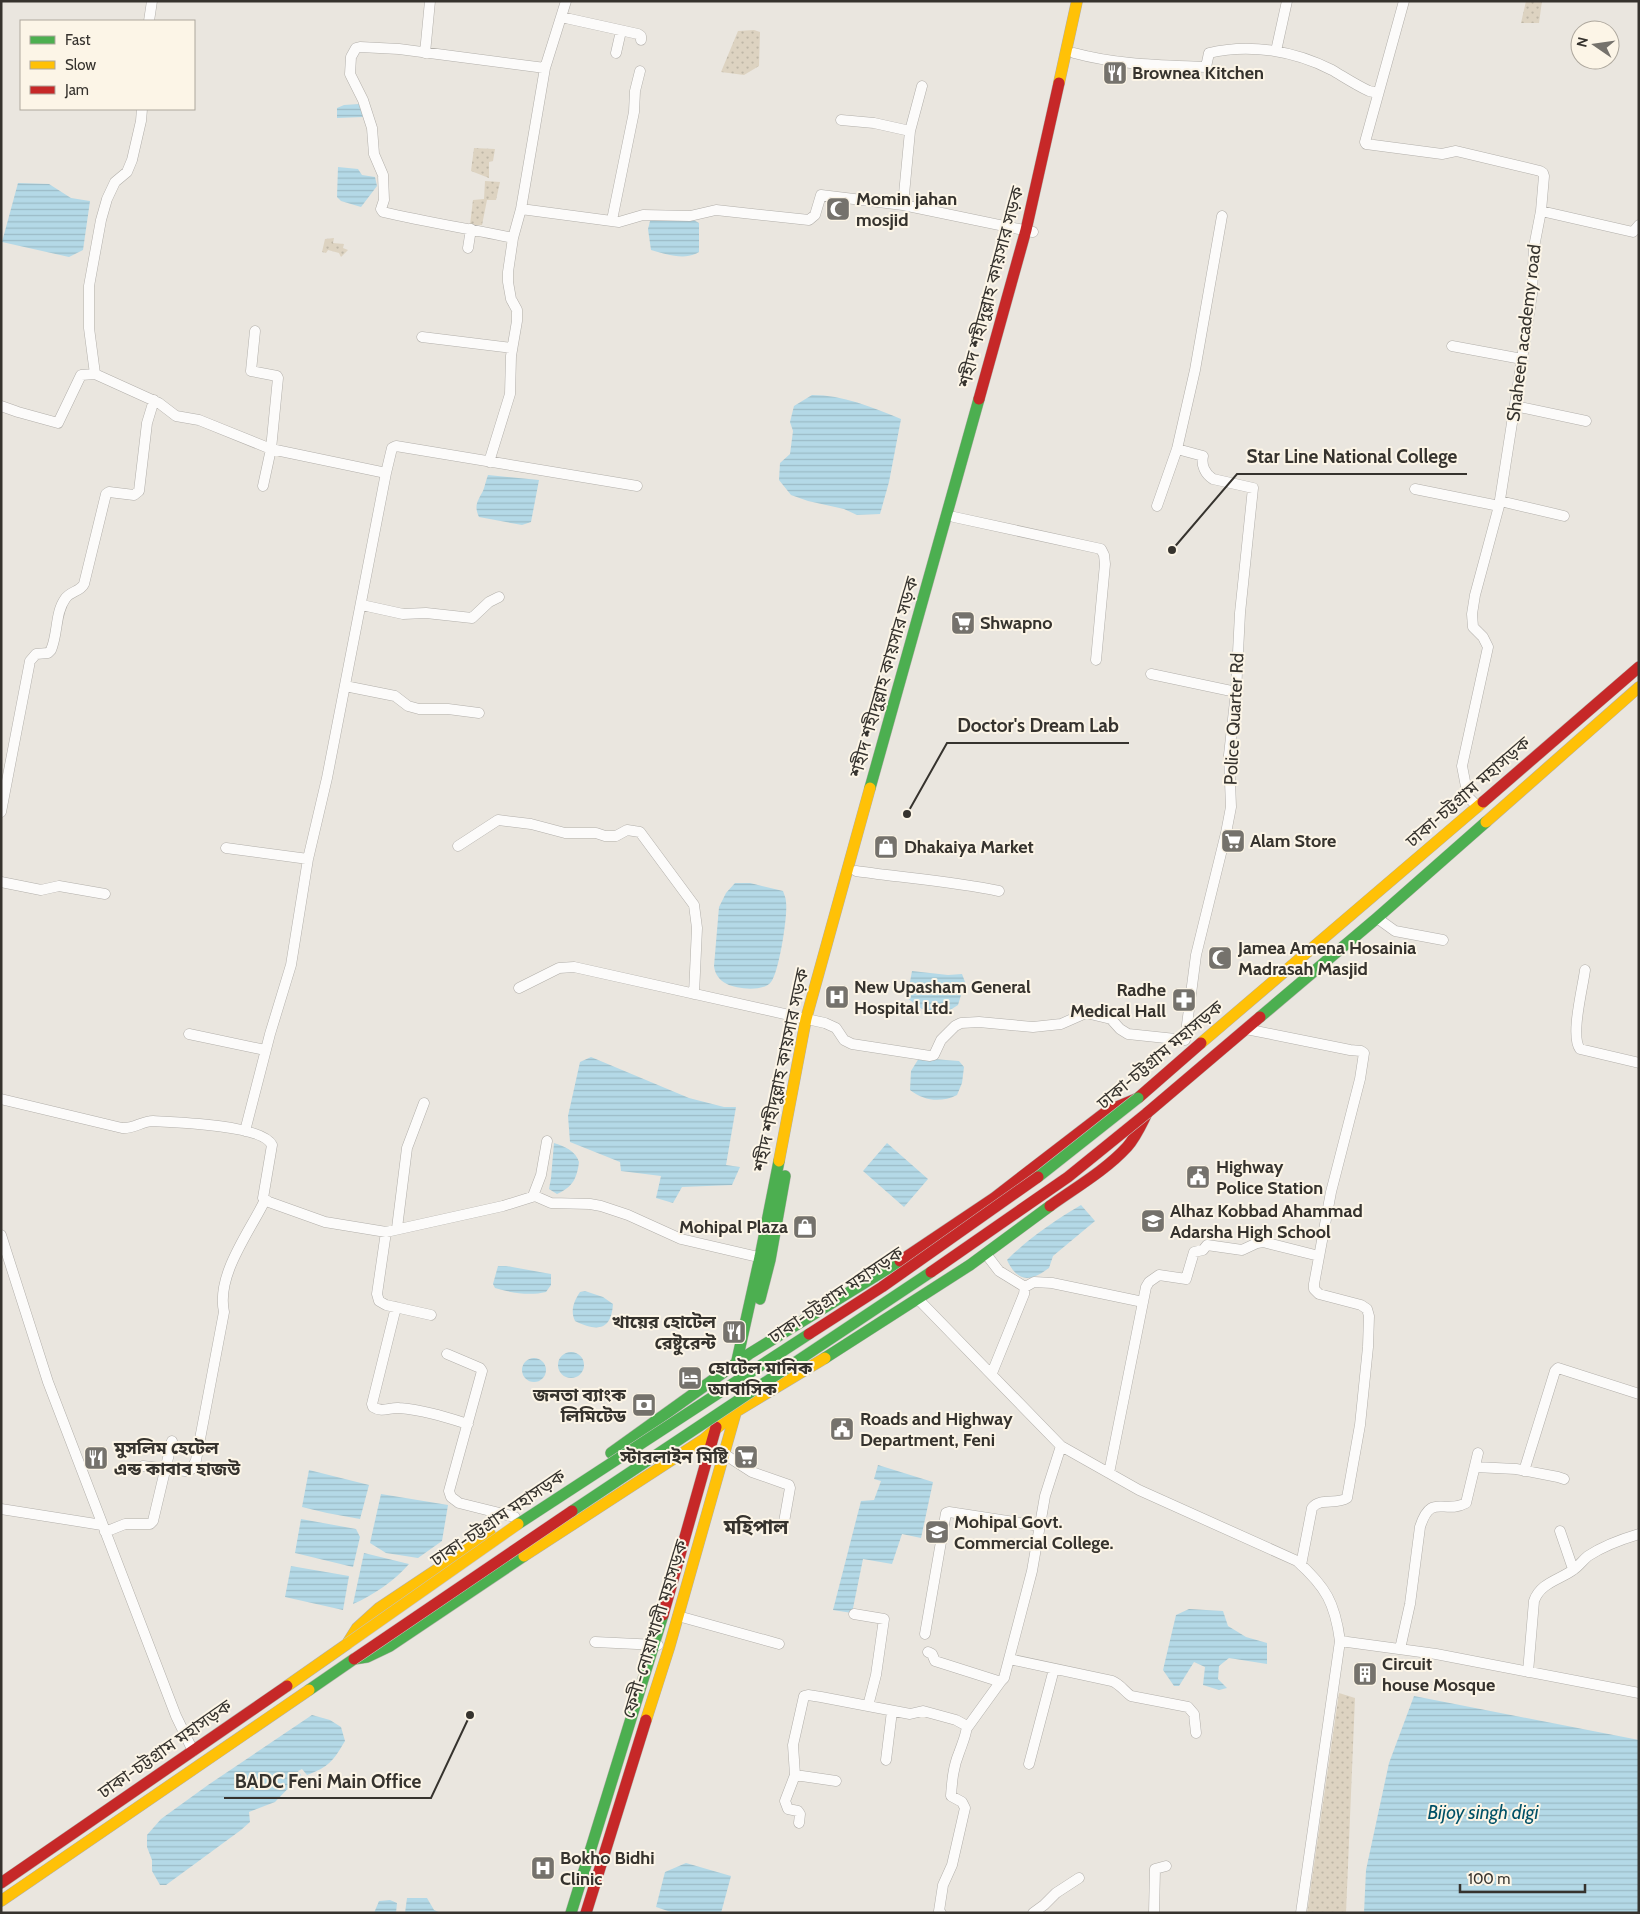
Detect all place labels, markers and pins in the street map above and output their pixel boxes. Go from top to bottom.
restaurant icon: Brownea Kitchen [1102,60,1128,86]
place label: Brownea Kitchen [1132,62,1264,84]
place label: Momin jahan mosjid [856,188,957,231]
mosque icon: Momin jahan mosjid [825,196,851,222]
callout: Star Line National College [1237,440,1467,474]
supermarket icon: Shwapno [950,610,976,636]
place label: Shwapno [980,612,1053,634]
callout: Doctor's Dream Lab [947,709,1129,743]
supermarket icon: Alam Store [1220,828,1246,854]
place label: Alam Store [1250,830,1336,852]
shop icon: Dhakaiya Market [873,834,899,860]
place label: Dhakaiya Market [904,836,1034,858]
place label: Jamea Amena Hosainia Madrasah Masjid [1237,937,1416,980]
mosque icon: Jamea Amena Hosainia Madrasah Masjid [1207,945,1233,971]
place label: New Upasham General Hospital Ltd. [854,976,1031,1019]
place label: Radhe Medical Hall [1070,979,1166,1022]
hospital icon: New Upasham General Hospital Ltd. [824,984,850,1010]
pharmacy icon: Radhe Medical Hall [1171,987,1197,1013]
place label: Highway Police Station [1216,1156,1323,1199]
public building icon: Highway Police Station [1185,1164,1211,1190]
place label: Alhaz Kobbad Ahammad Adarsha High School [1170,1200,1363,1243]
school or university icon: Alhaz Kobbad Ahammad Adarsha High School [1140,1208,1166,1234]
shop icon: Mohipal Plaza [792,1214,818,1240]
place label: Mohipal Plaza [679,1216,788,1238]
place label: খায়ের হোটেল রেষ্টুরেন্ট [612,1311,717,1356]
restaurant icon: খায়ের হোটেল রেষ্টুরেন্ট [721,1319,747,1345]
place label: হোটেল মানিক আবাসিক [707,1357,813,1400]
hotel icon: হোটেল মানিক আবাসিক [677,1365,703,1391]
place label: জনতা ব্যাংক লিমিটেড [532,1384,627,1427]
bank icon: জনতা ব্যাংক লিমিটেড [631,1392,657,1418]
place label: Roads and Highway Department, Feni [860,1408,1013,1451]
public building icon: Roads and Highway Department, Feni [829,1416,855,1442]
place label: মুসলিম হেটেল এন্ড কাবাব হাজউ [113,1437,241,1480]
supermarket icon: স্টারলাইন মিষ্টি [733,1444,759,1470]
restaurant icon: মুসলিম হেটেল এন্ড কাবাব হাজউ [83,1445,109,1471]
place label: স্টারলাইন মিষ্টি [619,1446,729,1468]
place label: Mohipal Govt. Commercial College. [954,1511,1114,1554]
school or university icon: Mohipal Govt. Commercial College. [924,1519,950,1545]
place label: Circuit house Mosque [1382,1653,1495,1696]
building icon: Circuit house Mosque [1352,1661,1378,1687]
callout: BADC Feni Main Office [224,1764,431,1798]
place label: Bokho Bidhi Clinic [560,1847,654,1890]
hospital icon: Bokho Bidhi Clinic [530,1855,556,1881]

